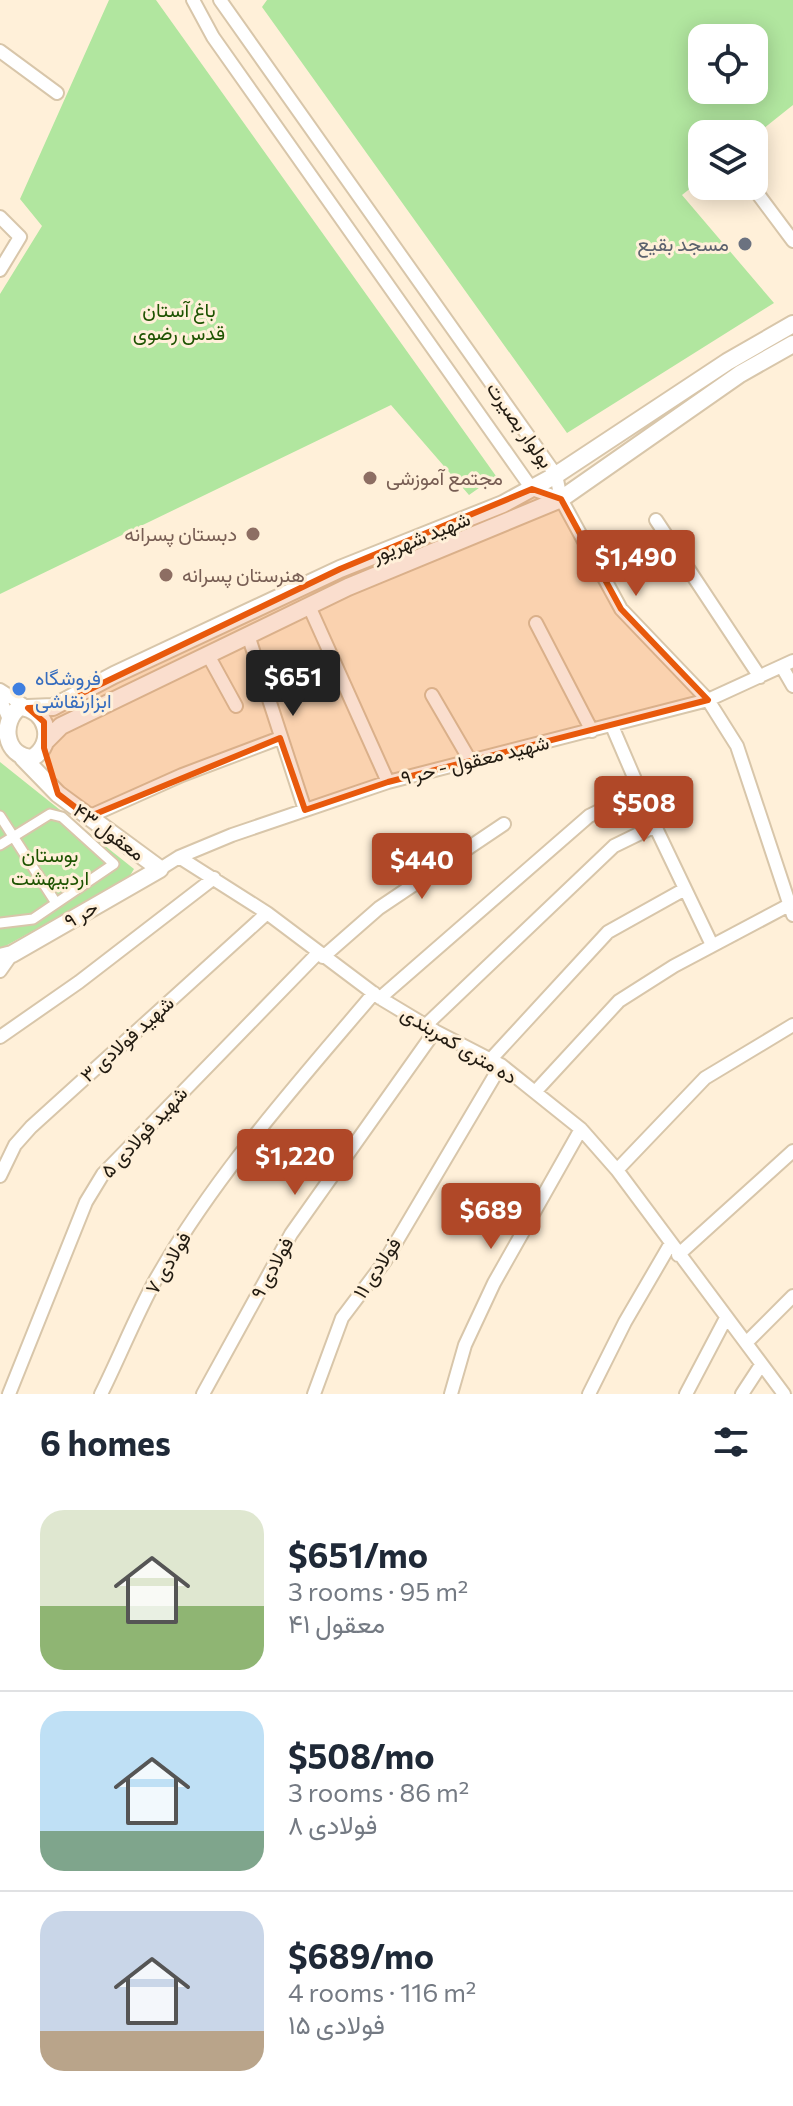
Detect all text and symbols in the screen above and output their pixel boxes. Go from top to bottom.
map controls [688,24,768,200]
button: locate [688,24,768,104]
button: layers [688,120,768,200]
place label: مسجد بقیع [637,231,729,258]
marker: مسجد بقیع [736,235,754,253]
park label: باغ آستان قدس رضوی [133,297,225,346]
street label: بولوار بصیرت [481,377,559,473]
place label: مجتمع آموزشی [386,465,503,492]
marker: مجتمع آموزشی [361,469,379,487]
street label: شهید شهریور [367,505,474,569]
place label: دبستان پسرانه [124,521,237,548]
marker: دبستان پسرانه [244,525,262,543]
pin: $1,490 [571,530,701,598]
text: $1,490 [595,540,677,571]
place label: هنرستان پسرانه [182,562,305,589]
marker: هنرستان پسرانه [157,566,175,584]
pin: $651 [246,650,340,718]
text: $651 [264,660,322,691]
place label: فروشگاه ابزارنقاشی [35,665,112,714]
marker: فروشگاه ابزارنقاشی [10,680,28,698]
street label: شهید معقول - حر ۹ [398,729,552,791]
pin: $508 [597,776,691,844]
text: $508 [612,786,676,817]
street label: معقول ۴۳ [68,797,150,867]
pin: $440 [375,833,469,901]
park label: بوستان اردیبهشت [11,842,89,891]
text: $440 [390,843,454,874]
street label: حر ۹ [60,894,102,934]
street label: شهید فولادی ۳ [75,990,179,1088]
street label: ده متری کمربندی [396,1000,522,1090]
street label: شهید فولادی ۵ [95,1081,193,1183]
pin: $1,220 [230,1129,360,1197]
text: $1,220 [255,1139,335,1170]
pin: $689 [444,1183,538,1251]
text: $689 [459,1193,523,1224]
street label: فولادی ۷ [139,1227,197,1299]
street label: فولادی ۱۱ [347,1232,407,1304]
street label: فولادی ۹ [244,1233,300,1303]
icon: filters [709,1420,753,1464]
text: 6 homes [40,1421,171,1463]
text: $651/mo [288,1533,428,1575]
icon: home [104,1542,200,1638]
text: 3 rooms · 95 m² [288,1575,468,1606]
text: معقول ۴۱ [288,1607,385,1638]
text: $508/mo [288,1734,435,1776]
icon: home [104,1743,200,1839]
text: 3 rooms · 86 m² [288,1776,469,1807]
text: فولادی ۸ [288,1808,377,1839]
text: $689/mo [288,1934,434,1976]
icon: home [104,1943,200,2039]
text: 4 rooms · 116 m² [288,1976,476,2007]
text: فولادی ۱۵ [288,2008,385,2039]

